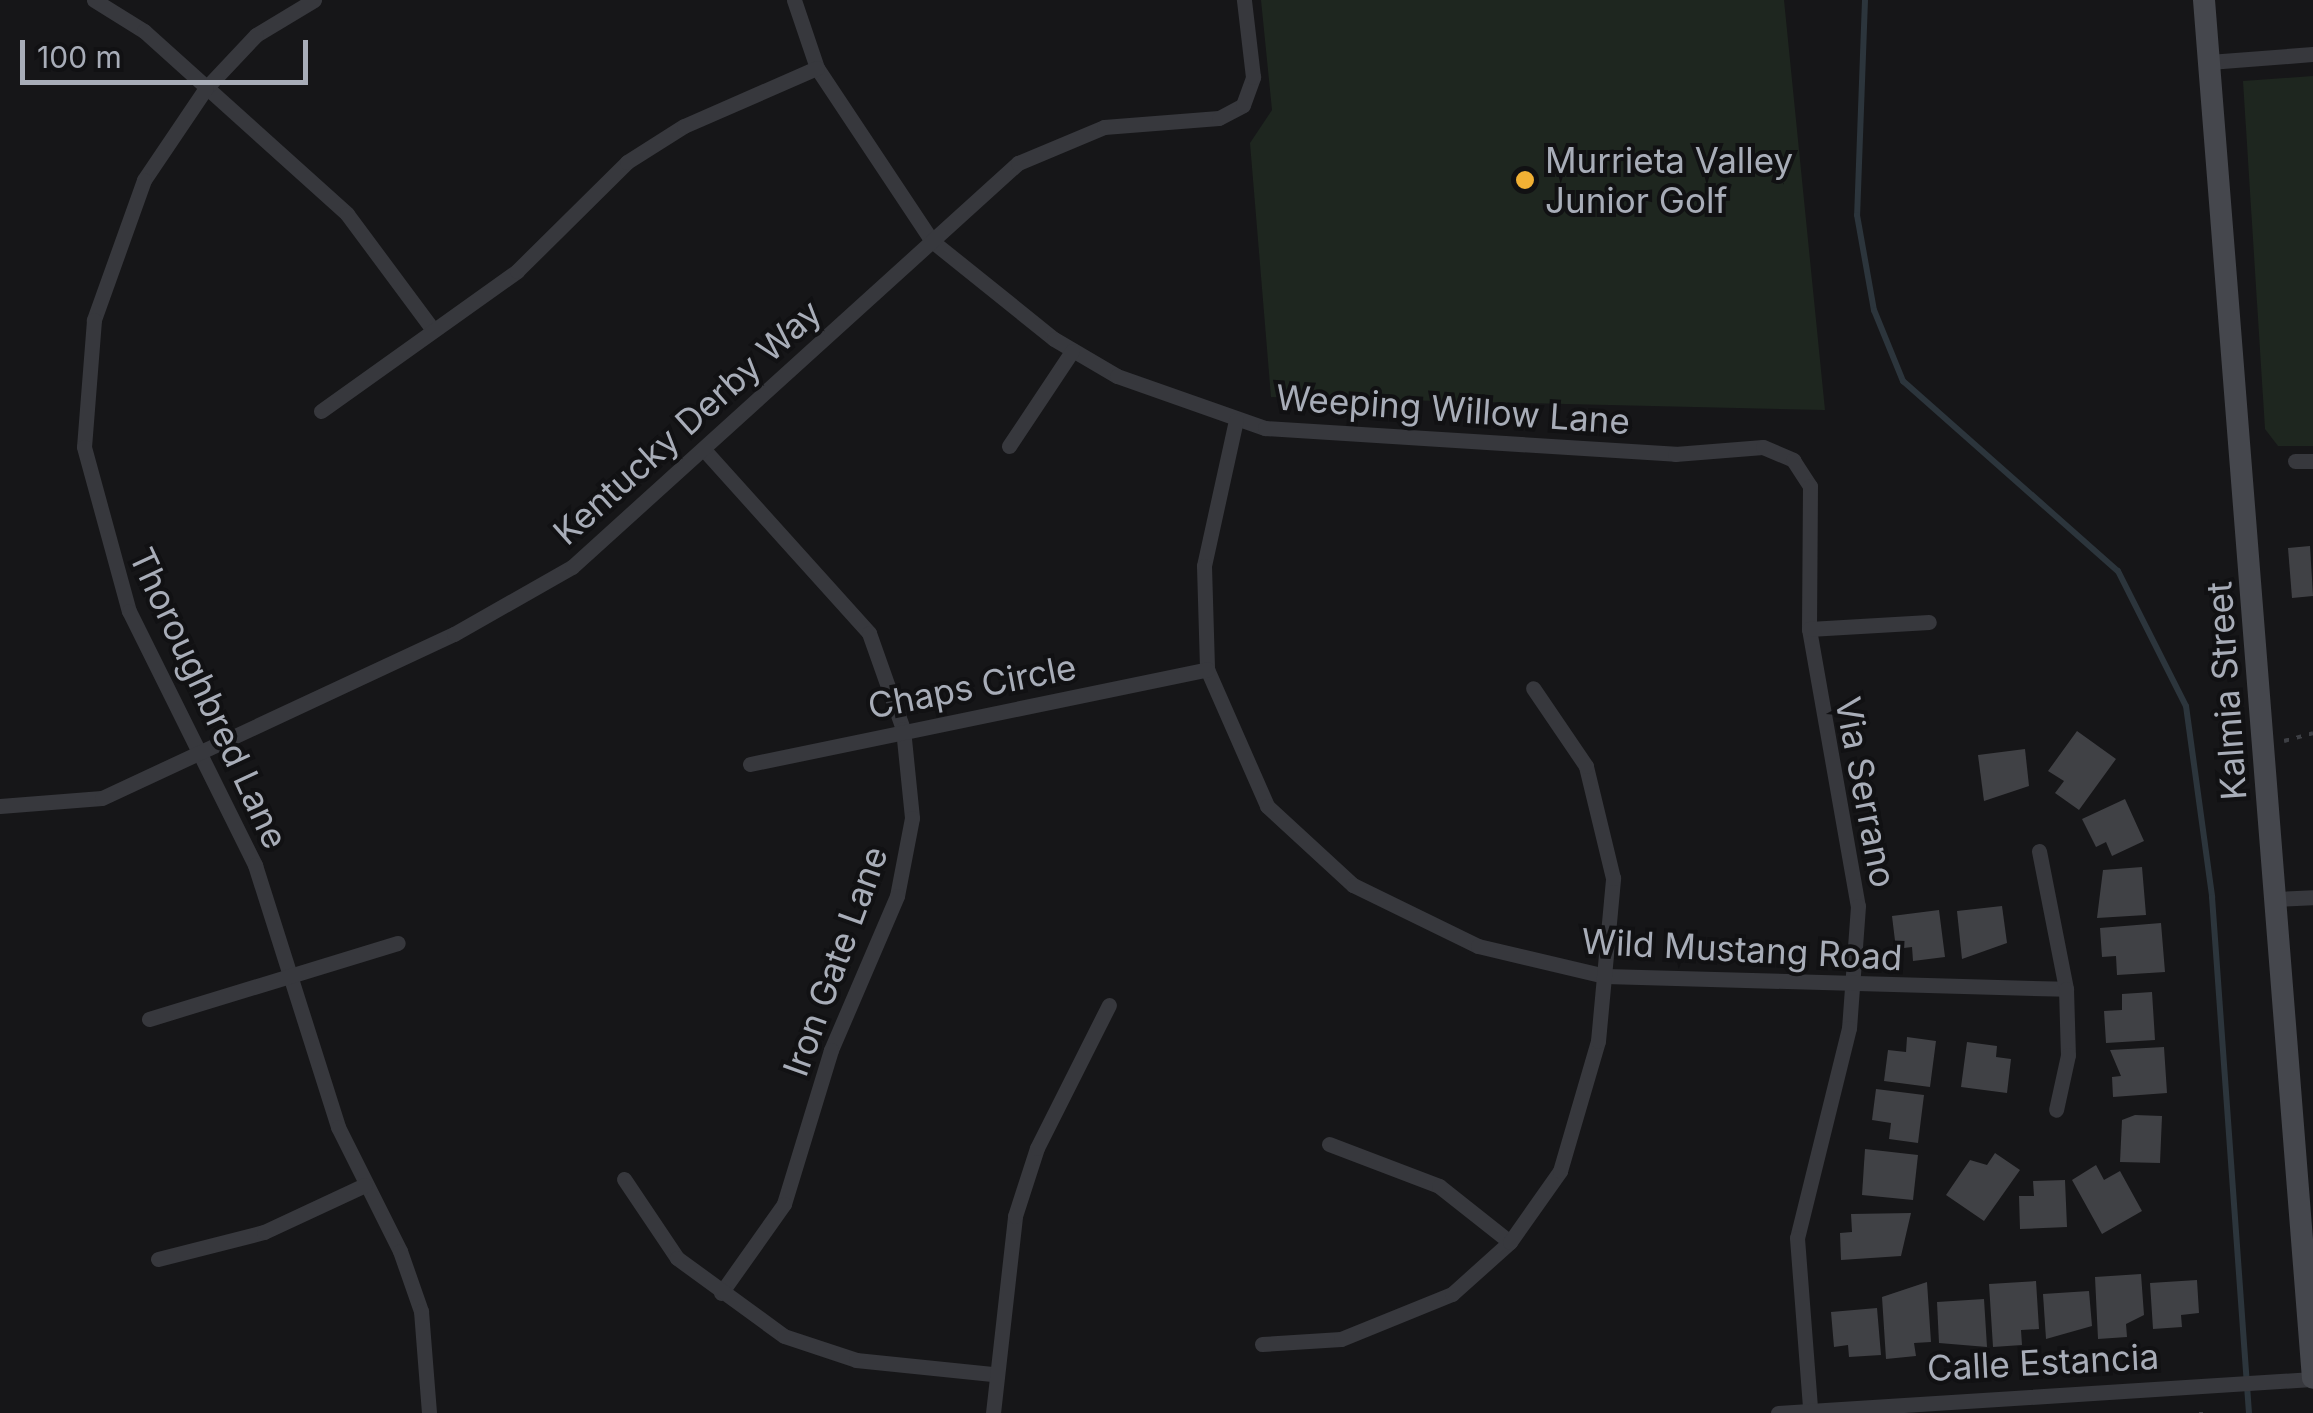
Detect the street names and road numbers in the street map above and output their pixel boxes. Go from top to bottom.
street label: Kentucky Derby Way [545,291,829,553]
street label: Weeping Willow Lane [1275,376,1631,442]
street label: Thoroughbred Lane [121,541,297,855]
street label: Kalmia Street [2197,580,2255,802]
street label: Chaps Circle [864,645,1080,727]
street label: Via Serrano [1827,693,1905,891]
street label: Iron Gate Lane [774,841,896,1081]
street label: Wild Mustang Road [1581,920,1903,978]
street label: Calle Estancia [1926,1335,2160,1389]

